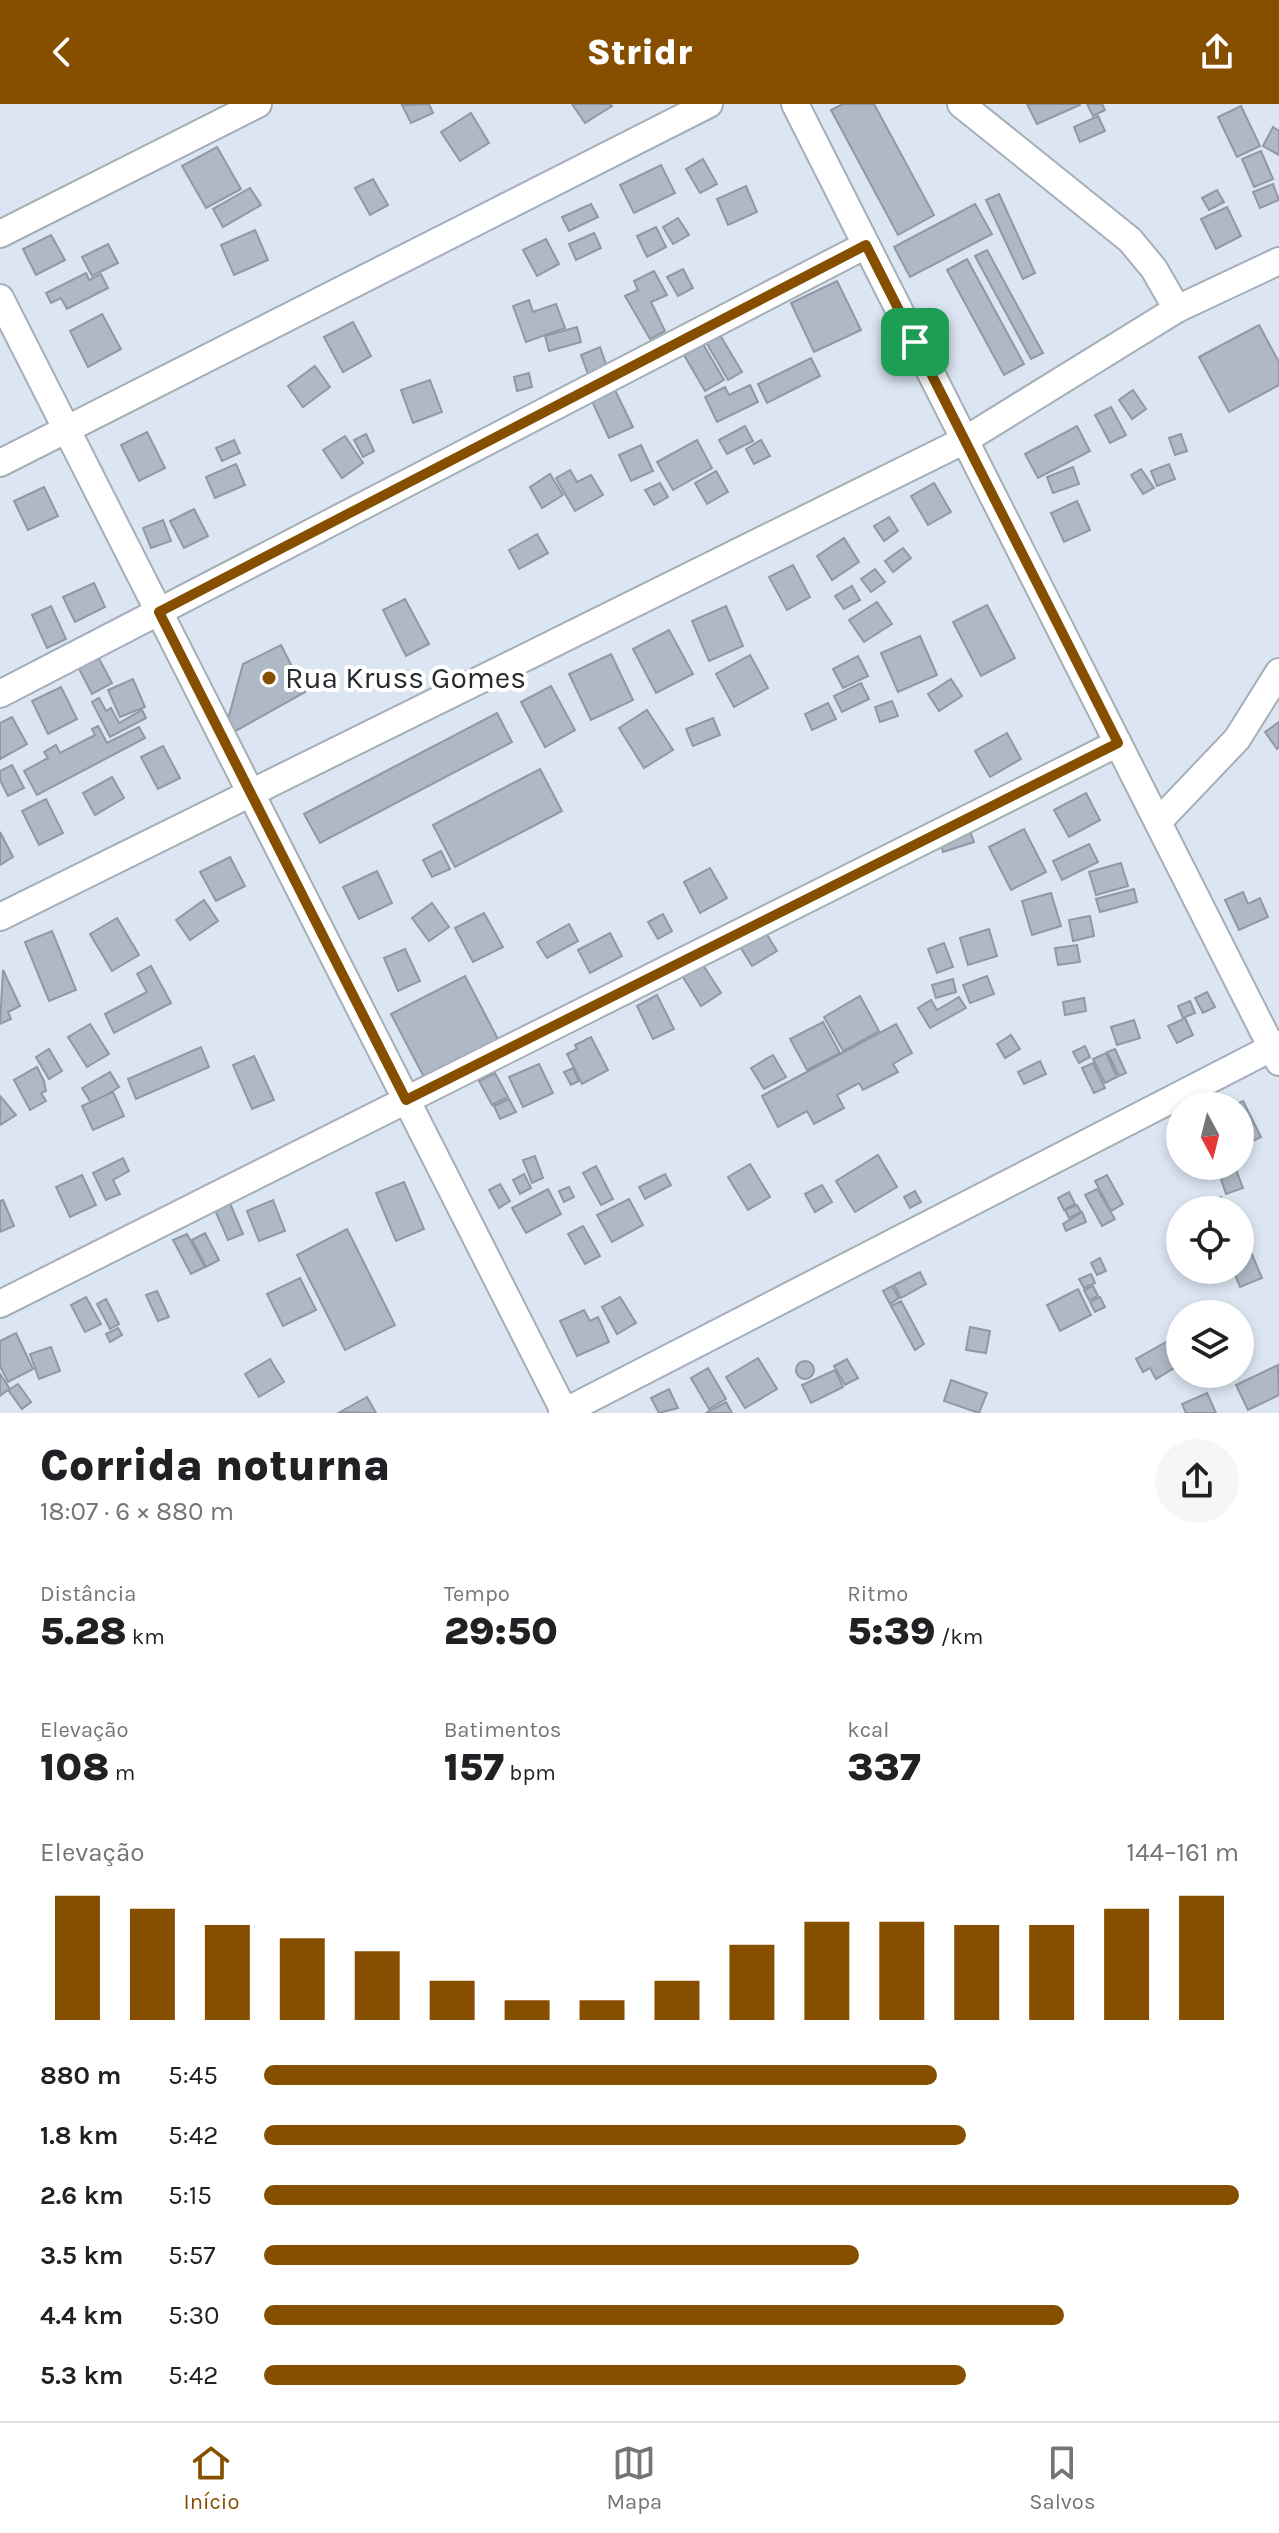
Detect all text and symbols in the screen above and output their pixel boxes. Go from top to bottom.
icon: back [40,30,84,74]
icon: share [1195,30,1239,74]
text: Stridr [587,31,692,73]
pin [881,308,949,376]
icon: arrive [893,320,937,364]
place label: Rua Kruss Gomes [285,660,526,696]
marker: Rua Kruss Gomes [260,669,278,687]
north arrow [1166,1092,1254,1180]
map controls [1166,1092,1254,1388]
button: locate [1166,1196,1254,1284]
button: layers [1166,1300,1254,1388]
button: share [1155,1439,1239,1523]
text: Corrida noturna [40,1440,390,1491]
text: 18:07 · 6 × 880 m [40,1496,234,1527]
text: Distância [40,1581,136,1607]
text: Tempo [444,1581,510,1607]
text: Ritmo [847,1581,908,1607]
text: 5.28 [40,1607,127,1654]
text: 29:50 [444,1607,558,1654]
text: 5:39 [847,1607,936,1654]
text: km [127,1624,165,1650]
text: /km [936,1624,983,1650]
text: Elevação [40,1717,128,1743]
text: Batimentos [444,1717,561,1743]
text: kcal [847,1717,889,1743]
text: 108 [40,1743,110,1790]
text: 157 [444,1743,504,1790]
text: 337 [847,1743,921,1790]
text: m [110,1760,135,1786]
text: bpm [504,1760,556,1786]
text: Elevação [40,1837,145,1868]
text: 144–161 m [1127,1837,1239,1868]
text: 880 m [40,2060,121,2091]
text: 5:45 [168,2060,218,2091]
text: 1.8 km [40,2120,118,2151]
text: 5:42 [168,2120,218,2151]
text: 2.6 km [40,2180,124,2211]
text: 5:15 [168,2180,212,2211]
text: 3.5 km [40,2240,124,2271]
text: 5:57 [168,2240,216,2271]
text: 4.4 km [40,2300,123,2331]
text: 5:30 [168,2300,219,2331]
text: 5.3 km [40,2360,124,2391]
text: 5:42 [168,2360,218,2391]
tab: Início [184,2441,239,2515]
tab: Mapa [606,2441,662,2515]
tab: Salvos [1029,2441,1095,2515]

